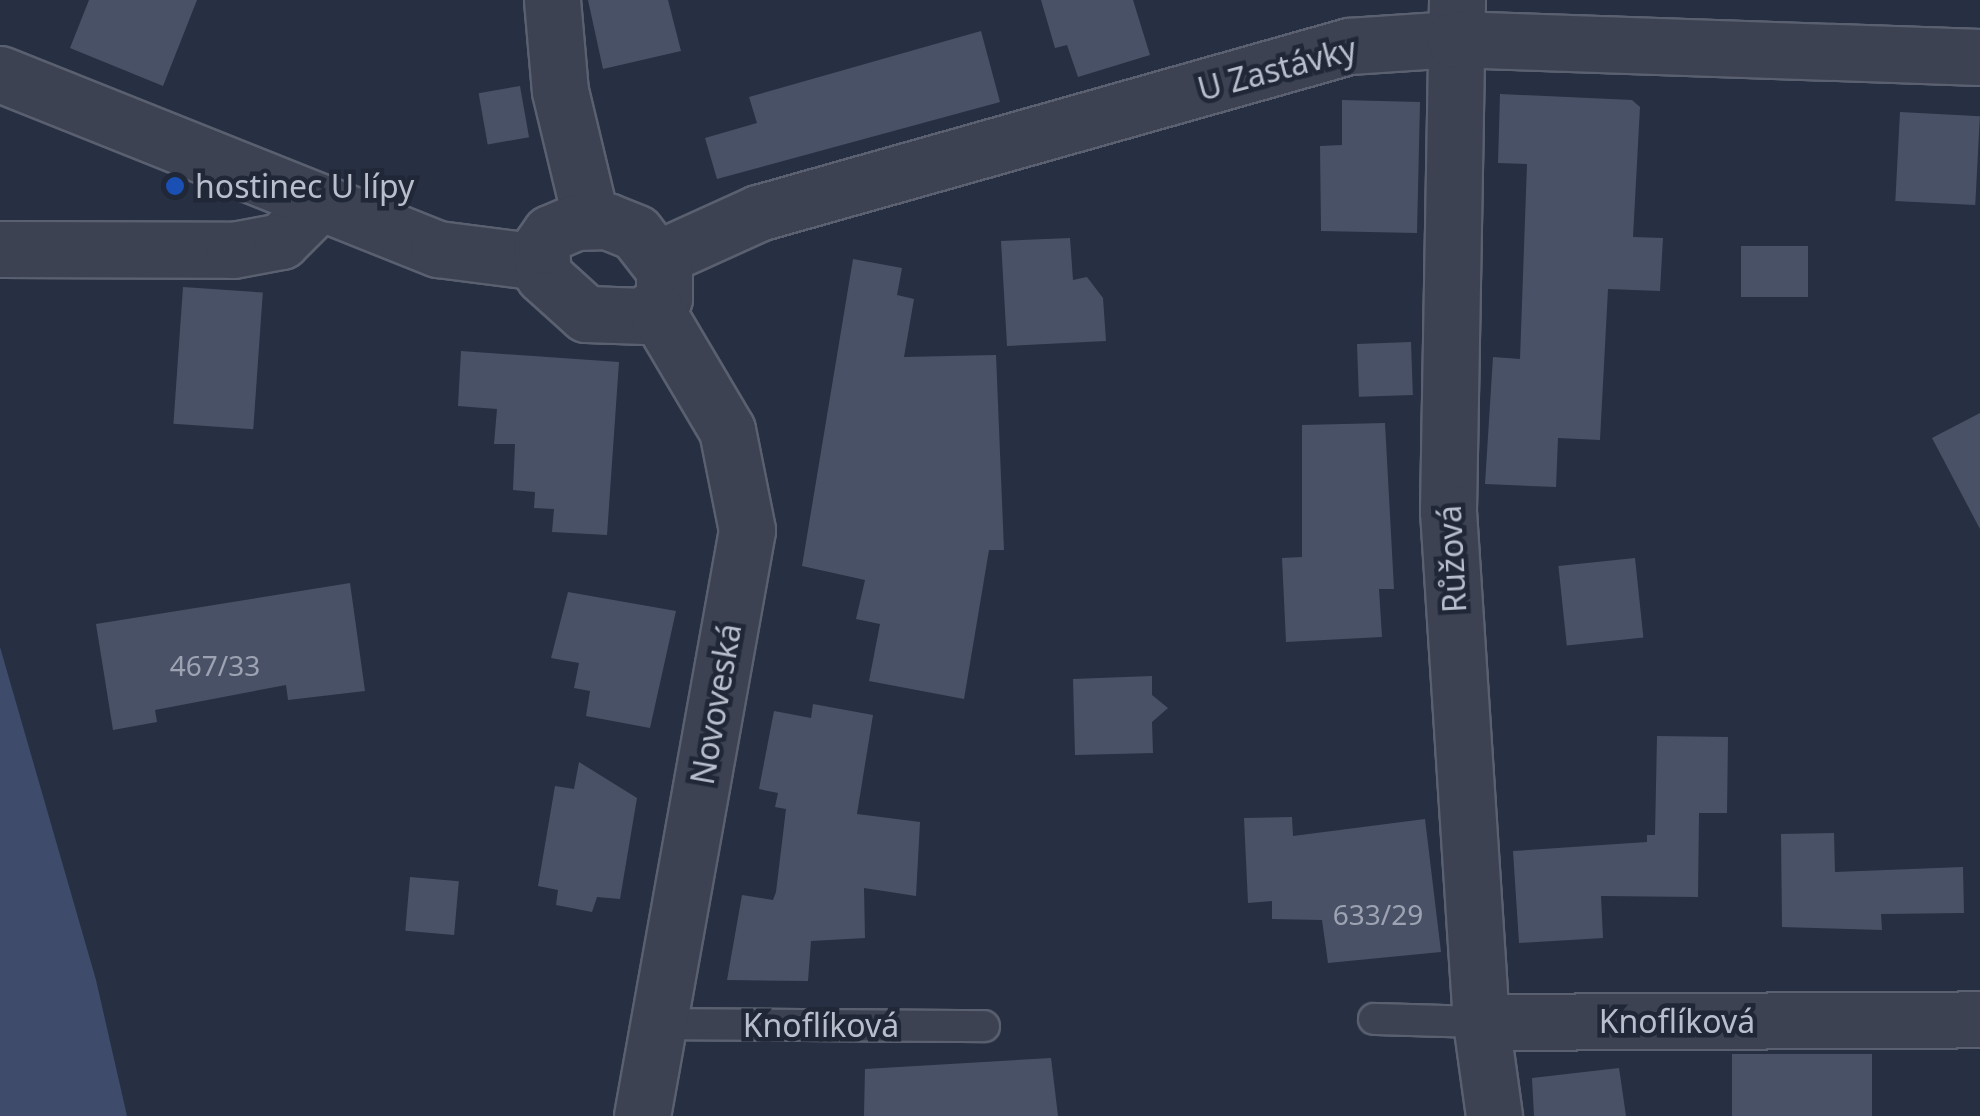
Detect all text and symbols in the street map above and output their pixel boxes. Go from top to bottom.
street label: U Zastávky [1194,29,1360,109]
place label: hostinec U lípy [195,167,414,205]
marker: hostinec U lípy [164,175,186,197]
street label: Růžová [1430,504,1474,614]
street label: Novoveská [683,621,749,787]
house number: 467/33 [170,648,260,682]
house number: 633/29 [1333,897,1423,931]
street label: Knoflíková [1599,1002,1755,1040]
street label: Knoflíková [743,1006,899,1044]

